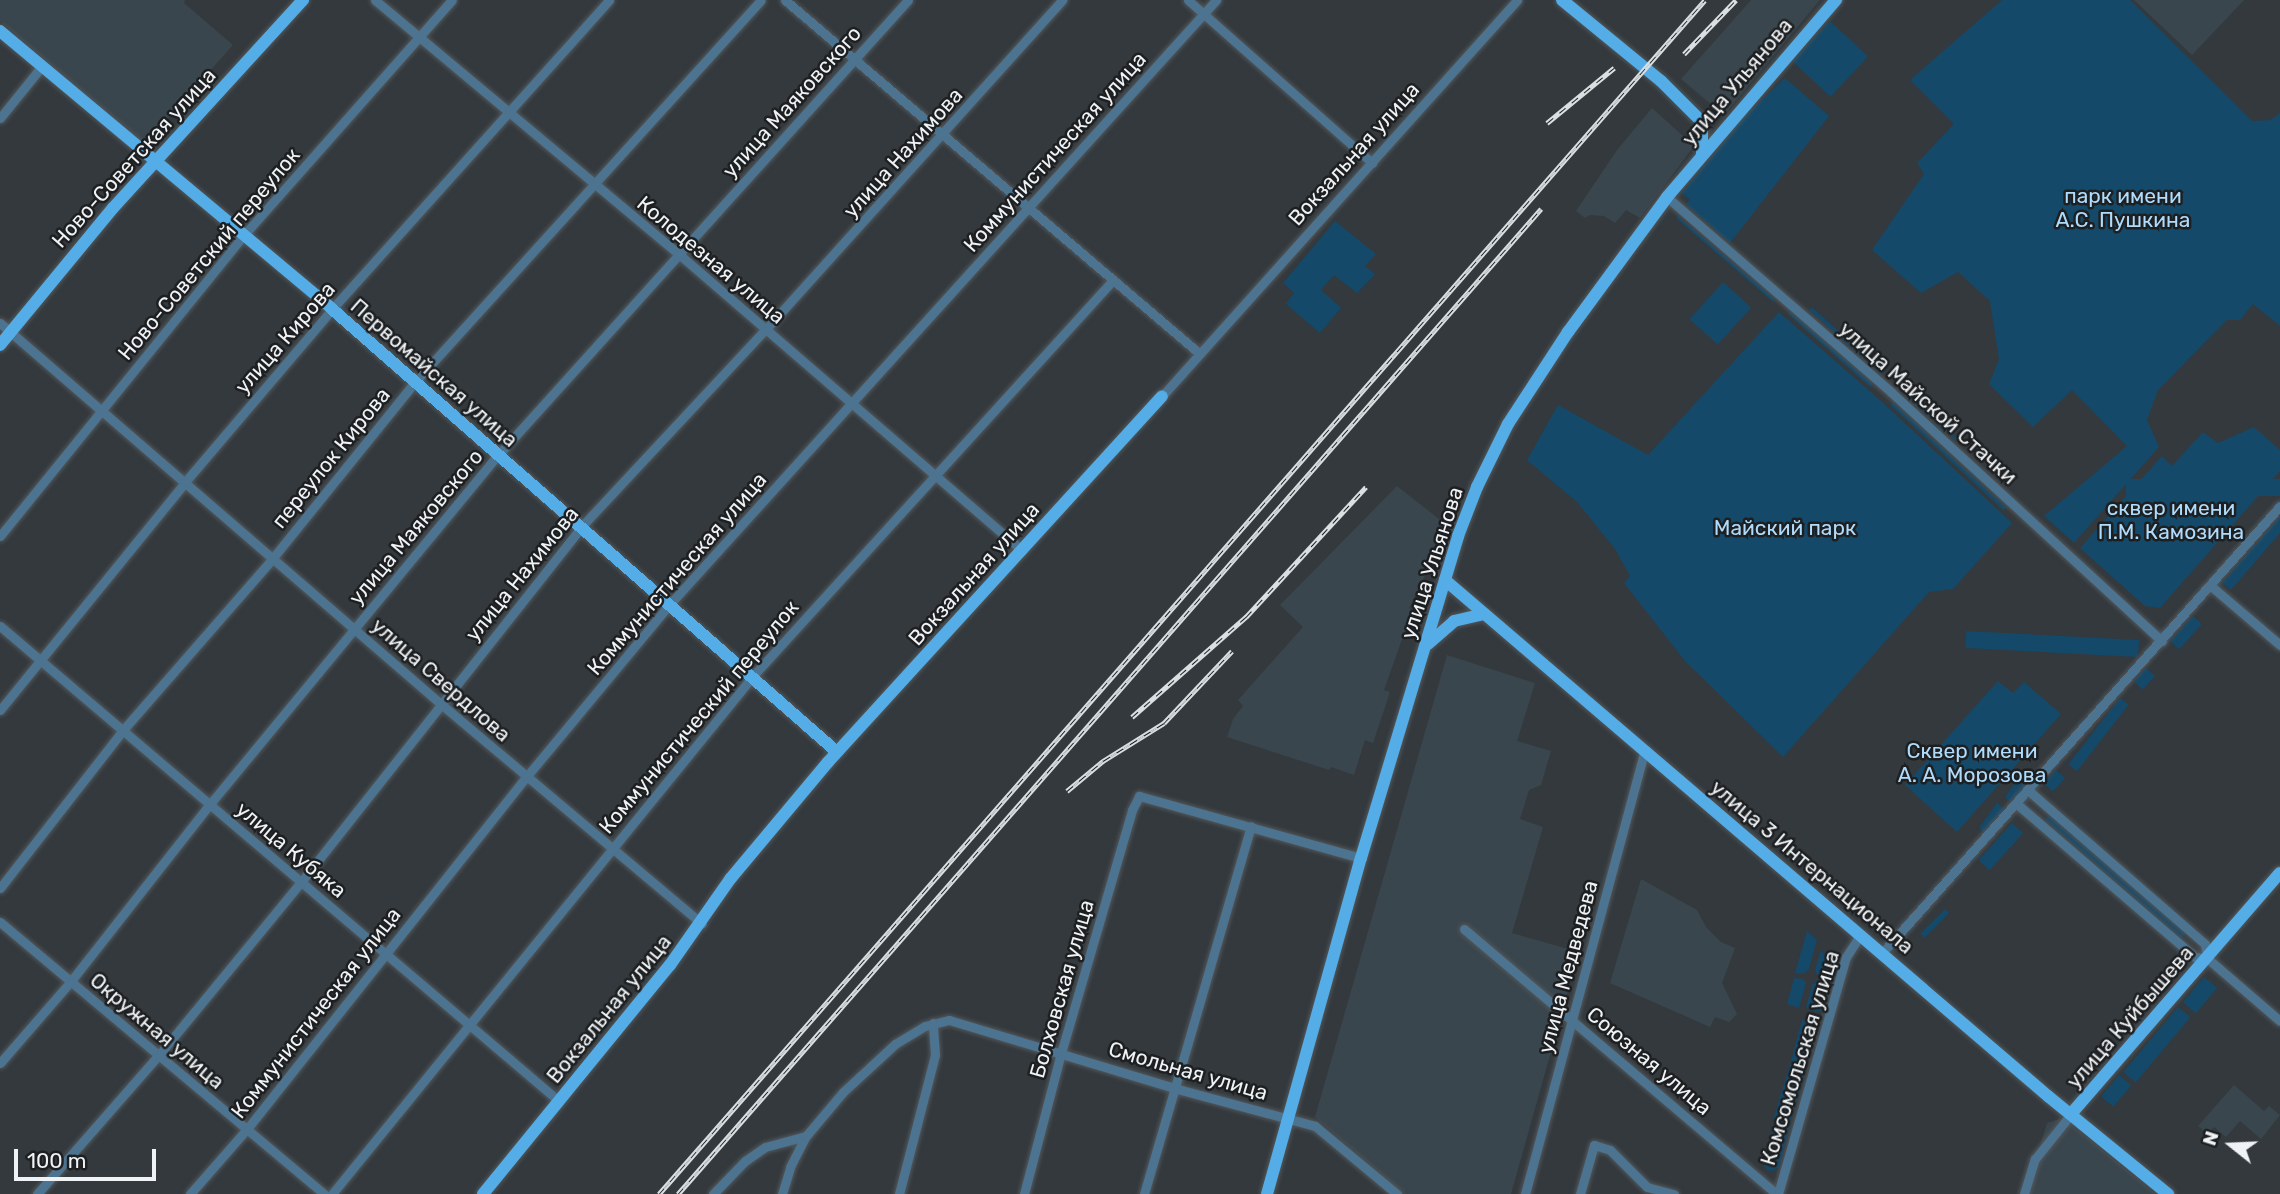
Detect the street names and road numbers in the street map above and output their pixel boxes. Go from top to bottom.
street label: улица Ульянова [1676,13,1798,151]
street label: улица Маяковского [717,21,867,183]
street label: Коммунистическая улица [958,47,1152,257]
street label: Ново-Советская улица [47,63,221,253]
street label: Вокзальная улица [1283,77,1425,231]
street label: улица Нахимова [838,83,968,223]
street label: Ново-Советский переулок [113,143,305,365]
street label: Колодезная улица [632,191,790,329]
street label: улица Кирова [230,277,340,399]
street label: Первомайская улица [345,294,523,452]
street label: улица Майской Стачки [1834,316,2022,490]
street label: переулок Кирова [267,383,395,533]
street label: улица Маяковского [344,444,488,610]
street label: Коммунистическая улица [582,467,772,681]
street label: улица Ульянова [1396,484,1468,642]
street label: Вокзальная улица [903,497,1045,651]
street label: улица Нахимова [460,502,584,646]
street label: Коммунистический переулок [594,595,804,839]
street label: улица Свердлова [366,613,516,747]
street label: улица 3 Интернационала [1705,775,1919,959]
street label: улица Кубяка [231,797,351,903]
street label: улица Медведева [1533,878,1603,1056]
street label: Болховская улица [1025,897,1099,1081]
street label: Коммунистическая улица [226,903,406,1123]
street label: Вокзальная улица [541,930,677,1088]
street label: улица Куйбышева [2061,940,2199,1094]
street label: Комсомольская улица [1755,948,1845,1168]
street label: Окружная улица [85,968,229,1094]
street label: Союзная улица [1582,1002,1716,1120]
street label: Смольная улица [1106,1036,1270,1106]

